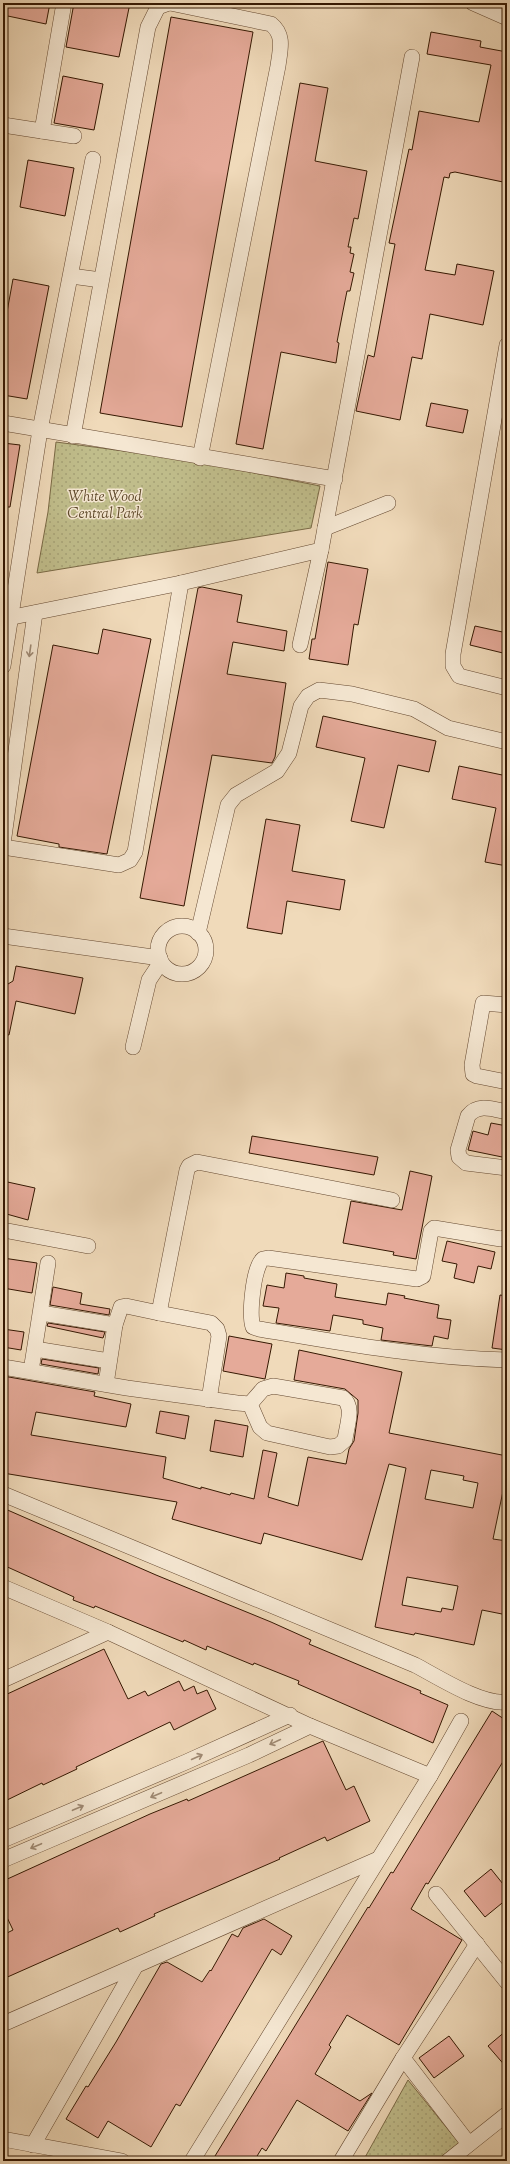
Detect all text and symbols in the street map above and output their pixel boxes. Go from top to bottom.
park label: White Wood Central Park [67,487,143,525]
one-way arrow [26,644,34,657]
one-way arrow [269,1739,281,1746]
one-way arrow [191,1753,203,1760]
one-way arrow [150,1791,162,1799]
one-way arrow [71,1804,83,1811]
one-way arrow [31,1842,43,1850]

